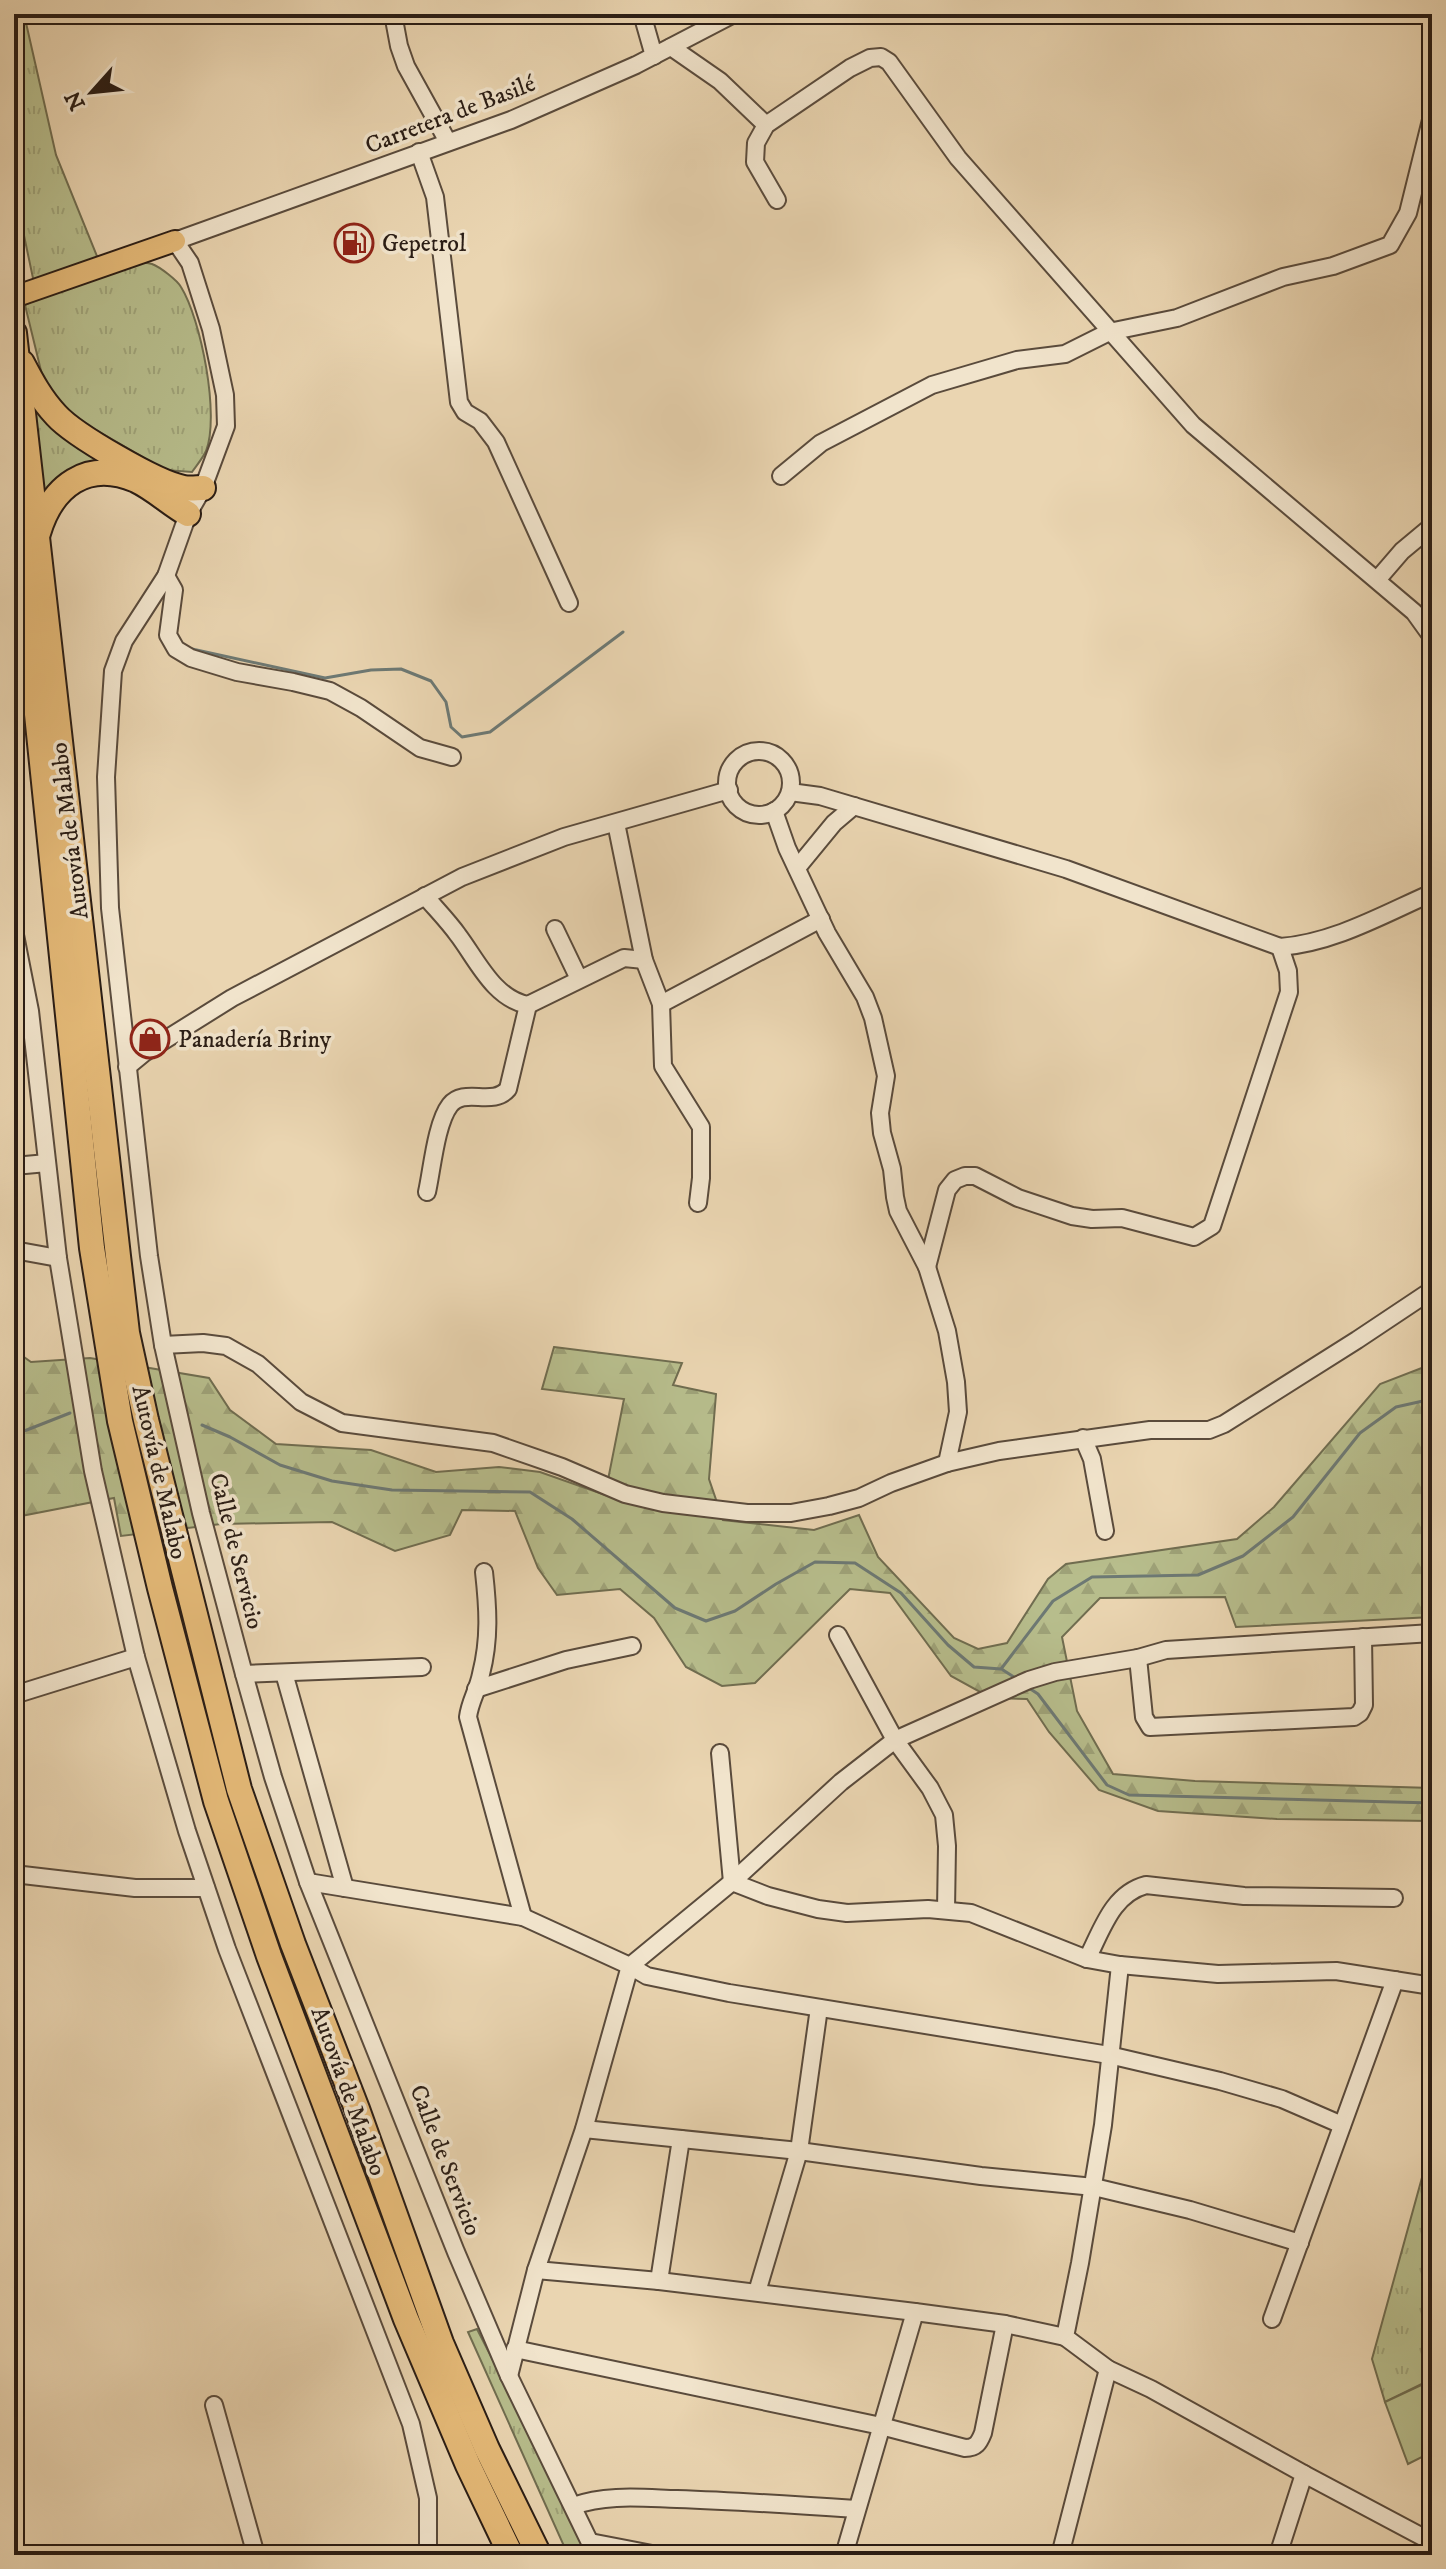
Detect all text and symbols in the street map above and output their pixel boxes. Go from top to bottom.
north arrow [52,52,132,132]
street label: Carretera de Basilé [361,69,540,161]
text: N [59,86,92,115]
fuel station icon: Gepetrol [333,222,375,264]
place label: Gepetrol [382,229,467,259]
street label: Autovía de Malabo [44,741,96,921]
shop icon: Panadería Briny [129,1018,171,1060]
place label: Panadería Briny [178,1025,332,1055]
street label: Autovía de Malabo [124,1382,194,1562]
street label: Calle de Servicio [202,1470,270,1632]
street label: Autovía de Malabo [304,2003,393,2180]
street label: Calle de Servicio [403,2081,488,2240]

